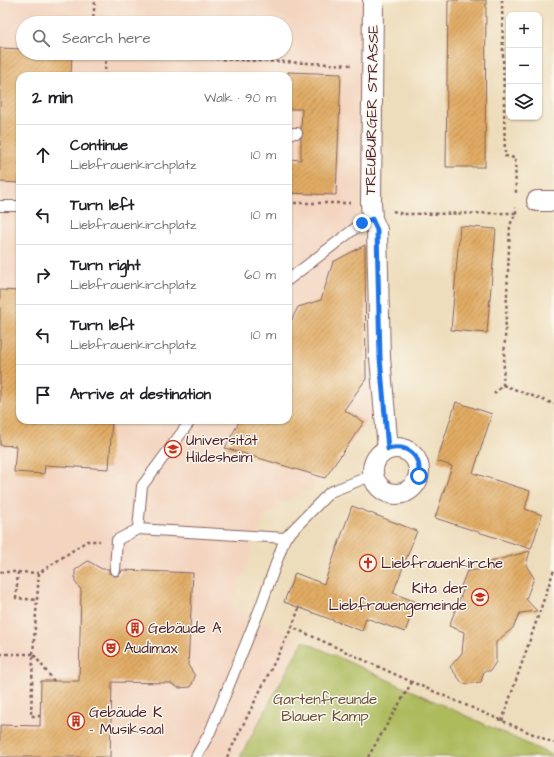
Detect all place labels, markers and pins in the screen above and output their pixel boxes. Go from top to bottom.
place label: Universität Hildesheim [186,430,258,468]
school or university icon: Universität Hildesheim [163,439,183,459]
church icon: Liebfrauenkirche [358,553,378,573]
place label: Liebfrauenkirche [381,553,503,574]
place label: Kita der Liebfrauengemeinde [329,578,467,617]
school or university icon: Kita der Liebfrauengemeinde [470,587,490,607]
building icon: Gebäude A [125,618,145,638]
place label: Gebäude A [148,618,222,639]
theatre icon: Audimax [101,638,121,658]
place label: Audimax [124,638,178,659]
place label: Gebäude K - Musiksaal [89,702,164,740]
building icon: Gebäude K - Musiksaal [66,711,86,731]

